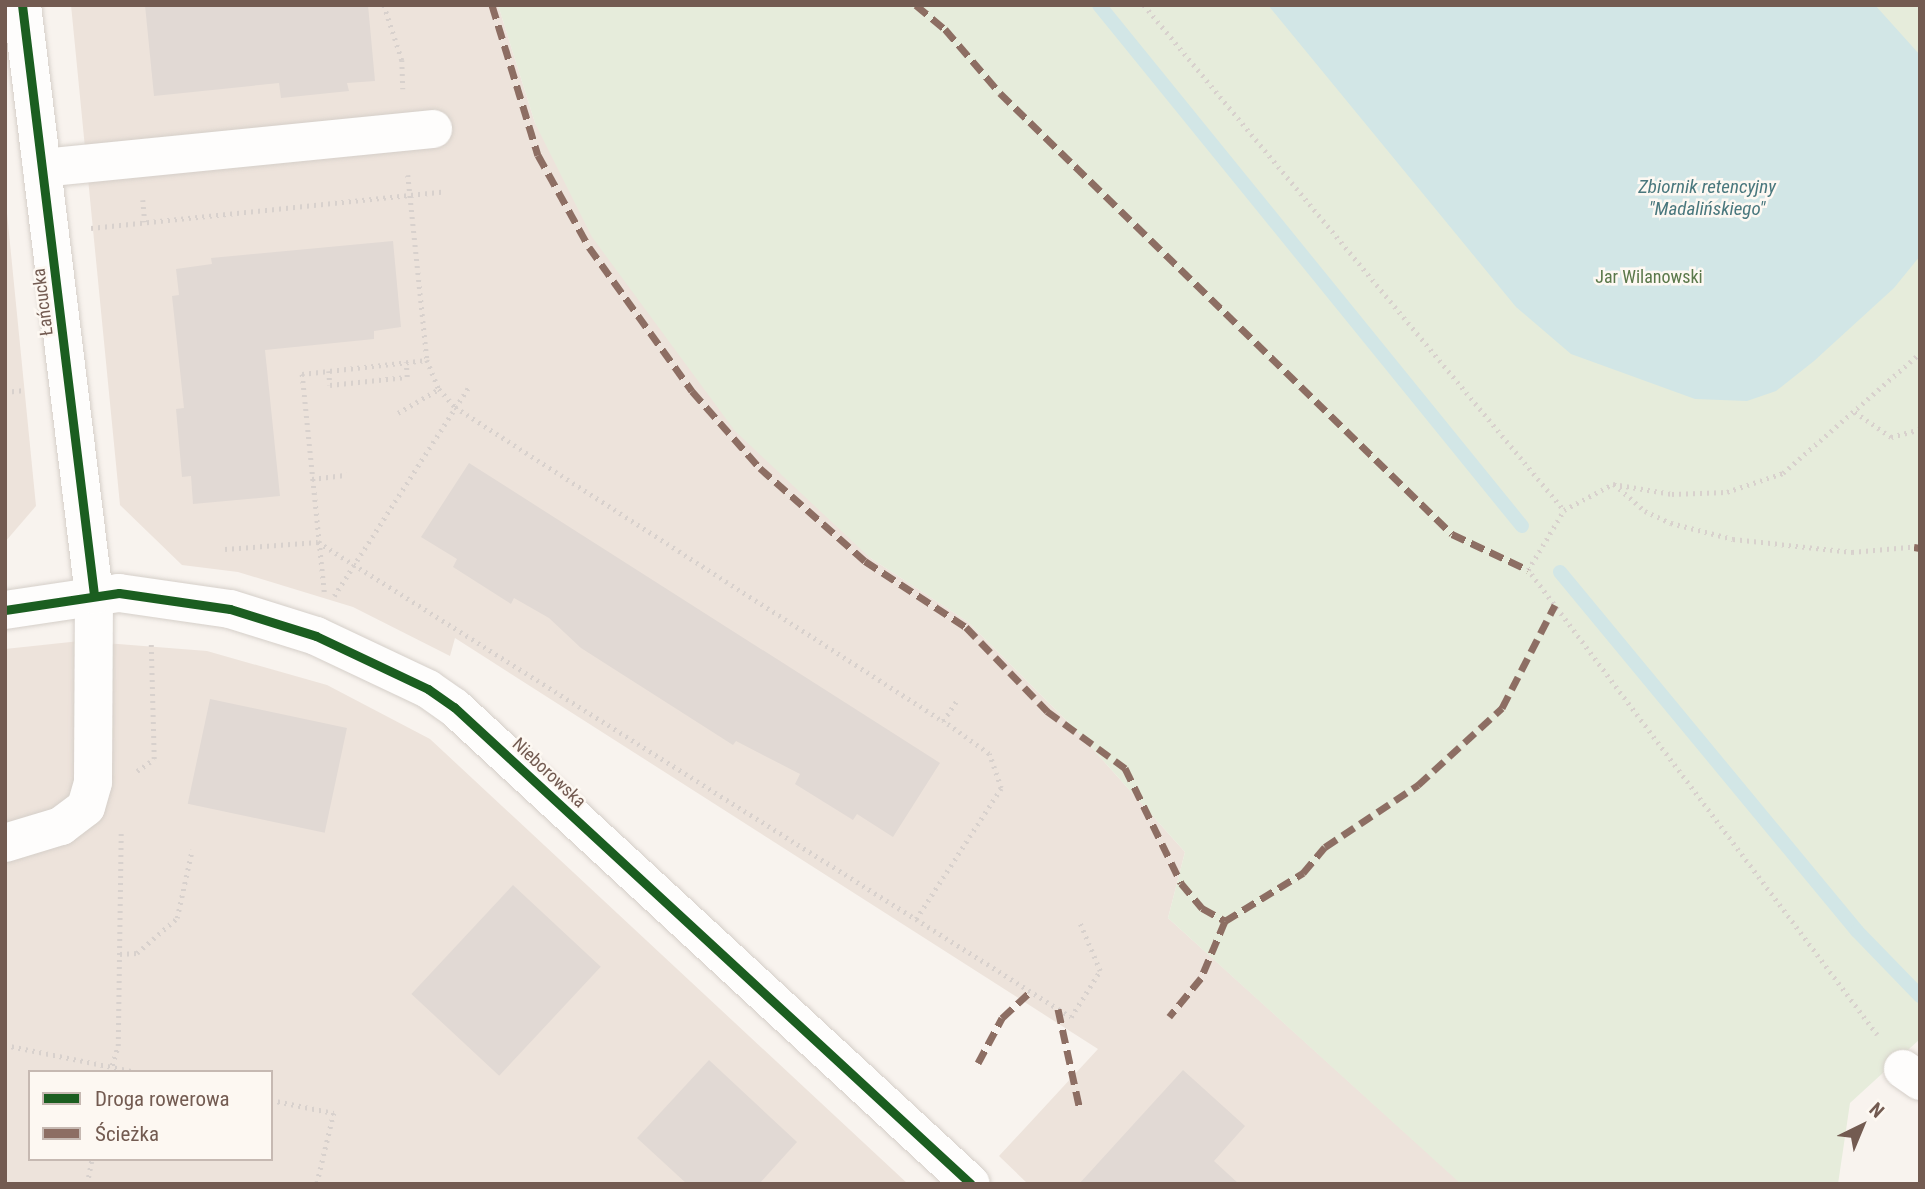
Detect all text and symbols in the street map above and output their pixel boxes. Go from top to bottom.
water label: Zbiornik retencyjny "Madalińskiego" [1638,176,1776,220]
park label: Jar Wilanowski [1595,266,1703,288]
street label: Łańcucka [28,267,58,337]
street label: Nieborowska [508,734,590,812]
legend [28,1070,273,1161]
text: Droga rowerowa [95,1087,230,1111]
north arrow [1827,1091,1897,1161]
text: N [1865,1098,1889,1123]
text: Ścieżka [95,1122,159,1146]

